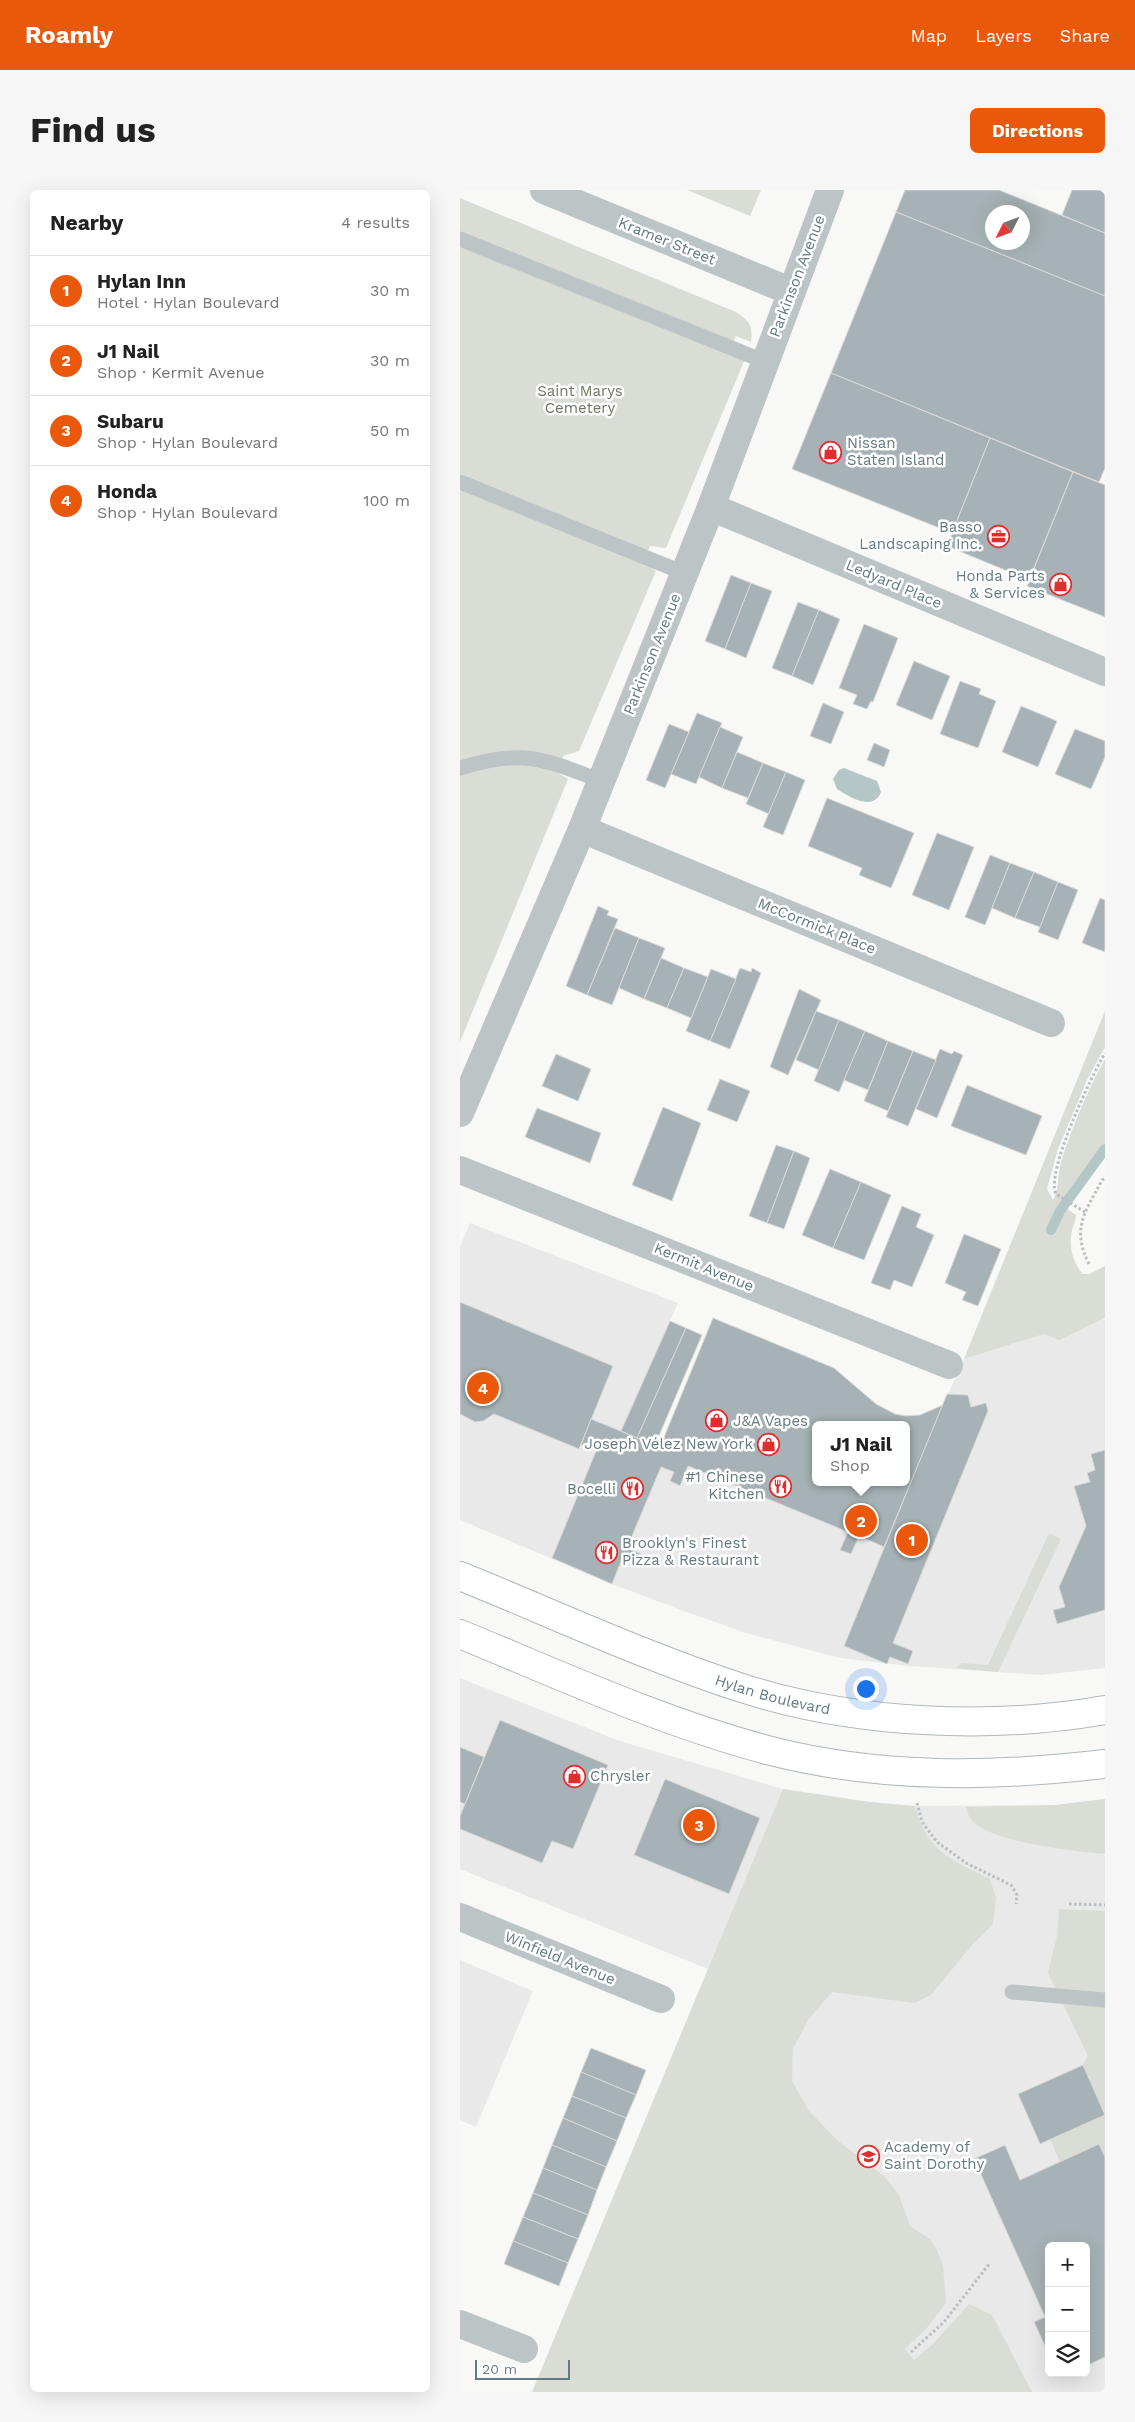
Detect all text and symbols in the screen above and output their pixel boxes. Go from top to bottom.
text: Roamly [25,21,113,49]
text: Map [910,25,947,46]
text: Layers [975,25,1032,46]
text: Share [1060,25,1110,46]
button: Directions [970,108,1105,153]
text: Find us [30,109,156,151]
north arrow [985,205,1030,250]
text: Nearby [50,210,123,235]
street label: Parkinson Avenue [765,212,829,340]
text: 4 results [341,213,410,232]
street label: Kramer Street [616,213,719,269]
text: Hylan Inn [97,270,186,293]
text: 1 [63,281,69,300]
text: 30 m [370,281,410,300]
text: Hotel · Hylan Boulevard [97,293,279,312]
text: J1 Nail [97,340,159,363]
text: 2 [61,351,71,370]
text: 30 m [370,351,410,370]
text: Shop · Kermit Avenue [97,363,265,382]
park label: Saint Marys Cemetery [537,382,623,417]
text: Subaru [97,410,164,433]
text: 3 [61,421,71,440]
text: 50 m [370,421,410,440]
text: Shop · Hylan Boulevard [97,433,278,452]
place label: Nissan Staten Island [847,434,944,469]
shop icon: Nissan Staten Island [819,440,843,464]
text: Honda [97,480,157,503]
text: 4 [61,491,71,510]
text: 100 m [363,491,410,510]
text: Shop · Hylan Boulevard [97,503,278,522]
place label: Basso Landscaping Inc. [859,518,982,553]
office icon: Basso Landscaping Inc. [986,524,1010,548]
street label: Ledyard Place [843,556,945,612]
place label: Honda Parts & Services [956,567,1045,602]
shop icon: Honda Parts & Services [1049,573,1073,597]
street label: Parkinson Avenue [619,591,685,717]
street label: McCormick Place [755,894,879,958]
street label: Kermit Avenue [651,1239,757,1295]
pin: 4 [467,1369,499,1407]
shop icon: J&A Vapes [705,1409,729,1433]
place label: J&A Vapes [733,1412,808,1430]
popup [812,1421,910,1486]
shop icon: Joseph Vélez New York [757,1432,781,1456]
text: J1 Nail [830,1433,892,1456]
place label: Joseph Vélez New York [585,1435,753,1453]
text: Shop [830,1456,870,1475]
place label: #1 Chinese Kitchen [685,1468,764,1503]
restaurant icon: #1 Chinese Kitchen [768,1474,792,1498]
restaurant icon: Bocelli [620,1477,644,1501]
place label: Bocelli [567,1480,616,1498]
pin: 2 [845,1502,877,1540]
pin: 1 [896,1521,928,1559]
place label: Brooklyn's Finest Pizza & Restaurant [622,1534,760,1569]
restaurant icon: Brooklyn's Finest Pizza & Restaurant [594,1540,618,1564]
street label: Hylan Boulevard [713,1671,832,1718]
your location [853,1676,879,1702]
shop icon: Chrysler [562,1764,586,1788]
place label: Chrysler [590,1767,651,1785]
pin: 3 [683,1806,715,1844]
street label: Winfield Avenue [502,1928,618,1988]
place label: Academy of Saint Dorothy [884,2138,984,2173]
school or university icon: Academy of Saint Dorothy [856,2144,880,2168]
map controls [1045,2242,1090,2377]
button: + [1045,2242,1090,2287]
button: − [1045,2287,1090,2332]
button: layers [1045,2332,1090,2377]
scale bar [475,2357,570,2380]
text: 20 m [482,2361,517,2377]

